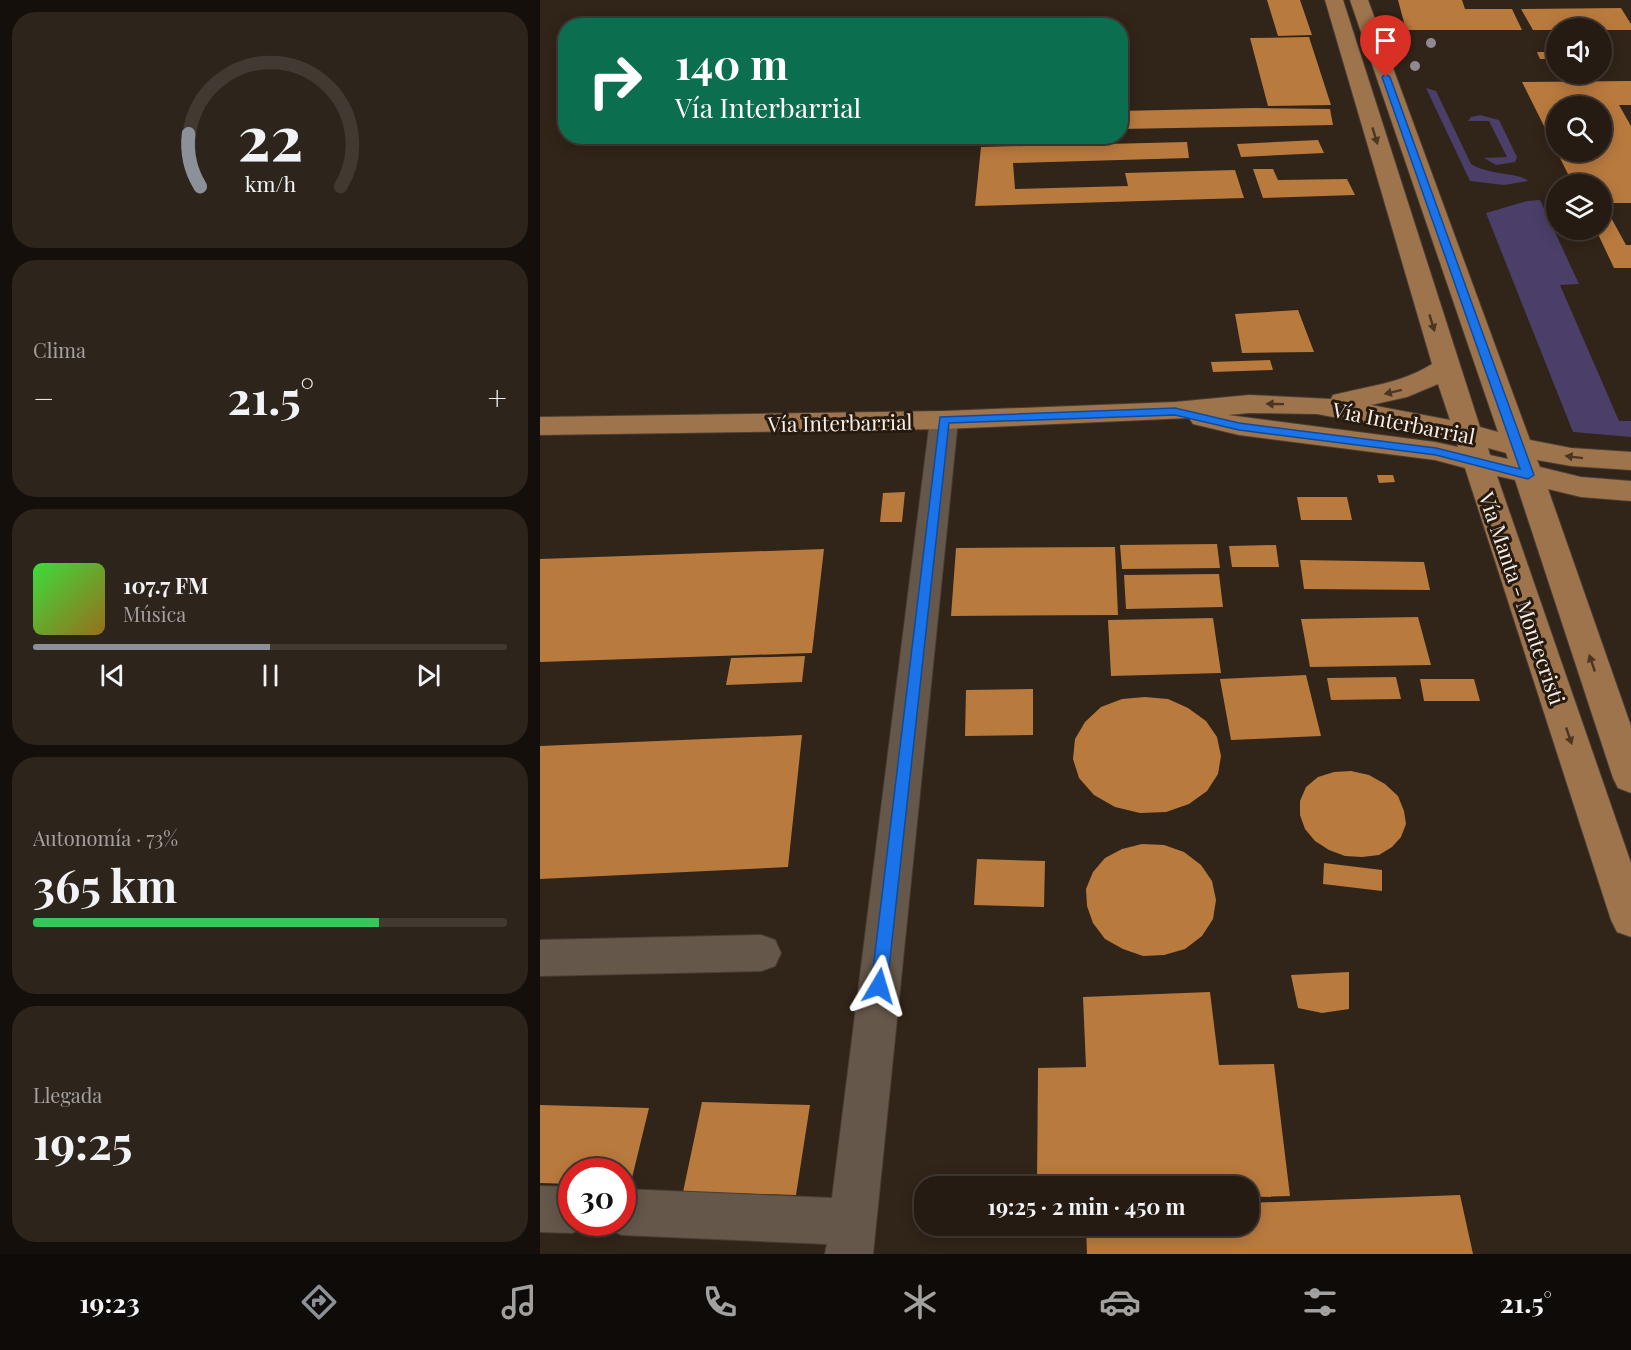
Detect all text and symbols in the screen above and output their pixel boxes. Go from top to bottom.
pin [1360,15,1411,77]
map controls [1546,18,1612,240]
button: sound [1546,18,1612,84]
icon: arrive [1369,24,1402,57]
text: 140 m [675,35,788,91]
icon: right [576,42,654,120]
text: Vía Interbarrial [675,89,861,125]
text: 22 [237,93,303,177]
button: search [1546,96,1612,162]
one-way arrow [1371,127,1380,145]
text: km/h [244,170,296,198]
button: layers [1546,174,1612,240]
one-way arrow [1428,314,1437,332]
text: Clima [33,336,86,363]
text: 21.5° [228,366,314,426]
text: − [33,375,54,419]
text: + [488,375,507,419]
one-way arrow [1384,388,1403,398]
street label: Vía Interbarrial [1329,394,1478,450]
one-way arrow [1265,400,1284,409]
street label: Vía Interbarrial [766,407,913,437]
one-way arrow [1565,452,1584,461]
street label: Vía Manta - Montecristi [1473,487,1573,708]
text: 107.7 FM [123,570,208,600]
text: Música [123,600,186,627]
one-way arrow [1586,653,1596,671]
icon: previous [96,659,129,692]
icon: pause [254,659,287,692]
icon: next [412,659,445,692]
one-way arrow [1565,727,1575,745]
text: Autonomía · 73% [33,824,178,851]
text: 365 km [33,854,177,914]
position arrow [847,954,911,1018]
text: Llegada [33,1081,102,1108]
text: 19:25 [33,1111,132,1171]
speed limit sign: 30 [558,1158,636,1236]
text: 19:25 · 2 min · 450 m [988,1191,1185,1221]
icon: directions [298,1281,340,1323]
icon: music [498,1281,540,1323]
icon: phone [699,1281,741,1323]
icon: climate [899,1281,941,1323]
icon: car [1099,1281,1141,1323]
icon: filters [1299,1281,1341,1323]
text: 19:23 [79,1284,140,1320]
text: 21.5° [1500,1284,1552,1320]

